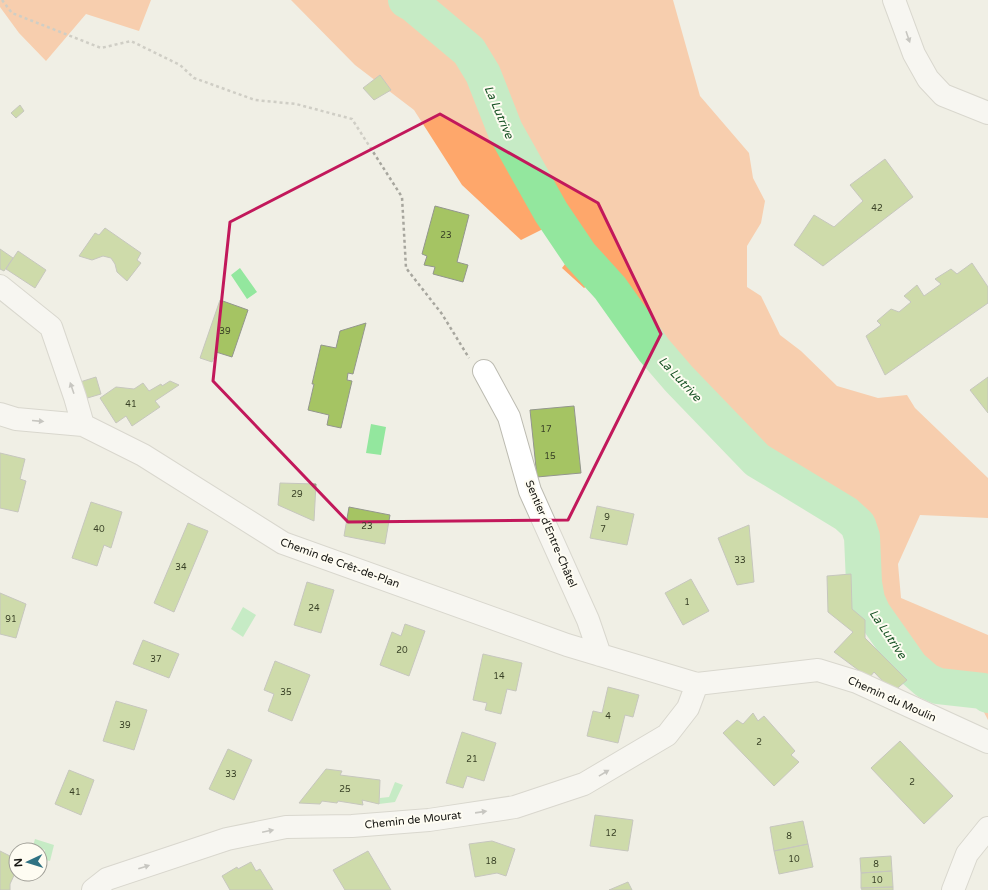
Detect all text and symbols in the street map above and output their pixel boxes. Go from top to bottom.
one-way arrow [905,31,911,43]
water label: La Lutrive [482,83,517,142]
house number: 42 [871,203,883,214]
house number: 23 [440,230,452,241]
house number: 39 [219,326,231,337]
water label: La Lutrive [656,354,705,405]
one-way arrow [68,381,74,393]
house number: 41 [125,399,137,410]
one-way arrow [32,418,44,424]
house number: 17 [540,424,552,435]
house number: 15 [544,451,556,462]
street label: Sentier d'Entre-Châtel [523,478,579,590]
house number: 29 [291,489,303,500]
house number: 9 [604,512,610,523]
house number: 23 [361,521,373,532]
house number: 40 [93,524,105,535]
house number: 7 [600,524,606,535]
street label: Chemin de Crêt-de-Plan [279,535,401,591]
house number: 33 [734,555,746,566]
house number: 34 [175,562,187,573]
house number: 1 [684,597,690,608]
house number: 24 [308,603,320,614]
water label: La Lutrive [866,607,910,662]
house number: 91 [5,614,17,625]
house number: 20 [396,645,408,656]
house number: 37 [150,654,162,665]
house number: 14 [493,671,505,682]
street label: Chemin du Moulin [846,674,938,724]
house number: 35 [280,687,292,698]
house number: 4 [605,711,611,722]
house number: 39 [119,720,131,731]
house number: 2 [756,737,762,748]
house number: 21 [466,754,478,765]
house number: 33 [225,769,237,780]
one-way arrow [598,769,610,776]
house number: 2 [909,777,915,788]
house number: 25 [339,784,351,795]
house number: 41 [69,787,81,798]
street label: Chemin de Mourat [364,808,462,832]
one-way arrow [475,809,487,815]
one-way arrow [262,827,275,833]
house number: 12 [605,828,617,839]
house number: 8 [786,831,792,842]
north arrow [8,842,48,882]
house number: 10 [788,854,800,865]
house number: 18 [485,856,497,867]
text: N [12,858,25,868]
house number: 8 [873,859,879,870]
one-way arrow [138,863,150,869]
house number: 10 [871,875,883,886]

